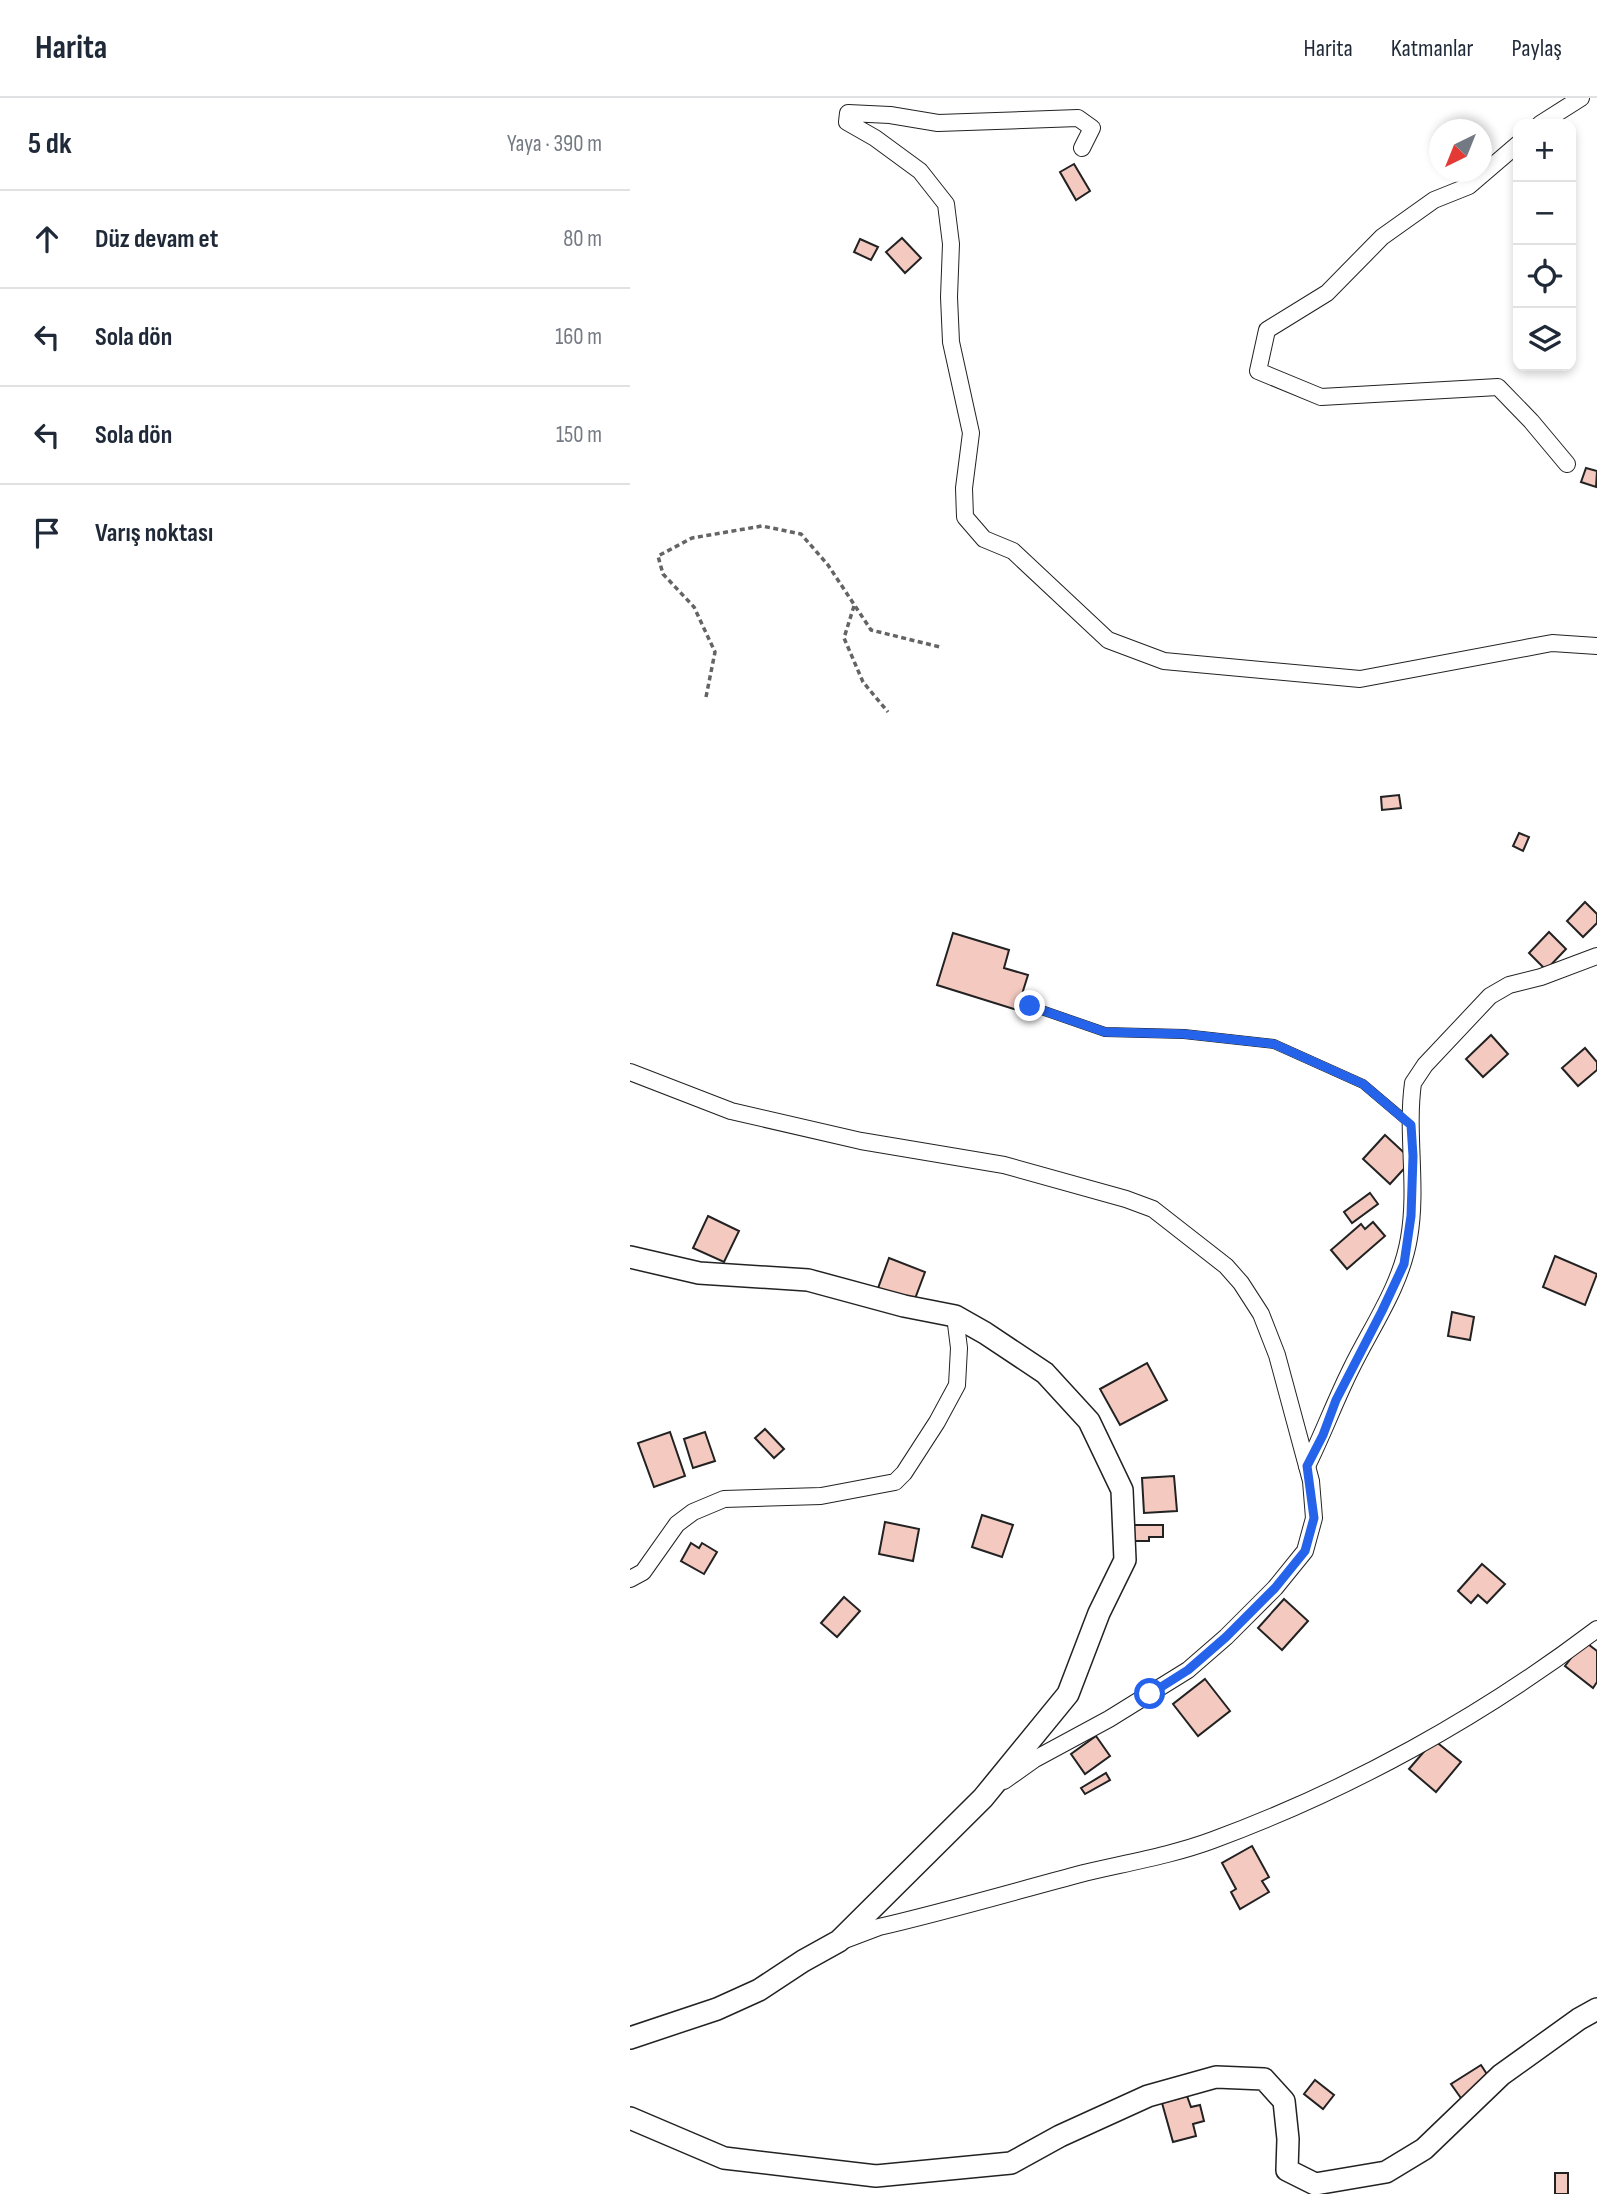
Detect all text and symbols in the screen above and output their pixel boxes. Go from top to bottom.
text: Harita [35,28,107,68]
text: Harita [1303,34,1353,63]
text: Katmanlar [1391,34,1474,63]
text: Paylaş [1512,34,1562,63]
north arrow [1429,119,1492,182]
map controls [1513,119,1576,371]
button: + [1513,119,1576,182]
text: 5 dk [28,126,72,162]
text: Yaya · 390 m [507,130,602,158]
button: − [1513,182,1576,245]
icon: ahead [28,220,66,258]
text: Düz devam et [95,224,218,255]
text: 80 m [563,225,602,253]
button: locate [1513,245,1576,308]
button: layers [1513,308,1576,371]
icon: left [28,318,66,356]
text: Sola dön [95,322,172,353]
text: 160 m [555,323,602,351]
icon: left [28,416,66,454]
text: Sola dön [95,420,172,451]
text: 150 m [556,421,602,449]
icon: arrive [28,514,66,552]
text: Varış noktası [95,518,213,549]
route end [1014,990,1045,1021]
route start [1134,1678,1165,1709]

